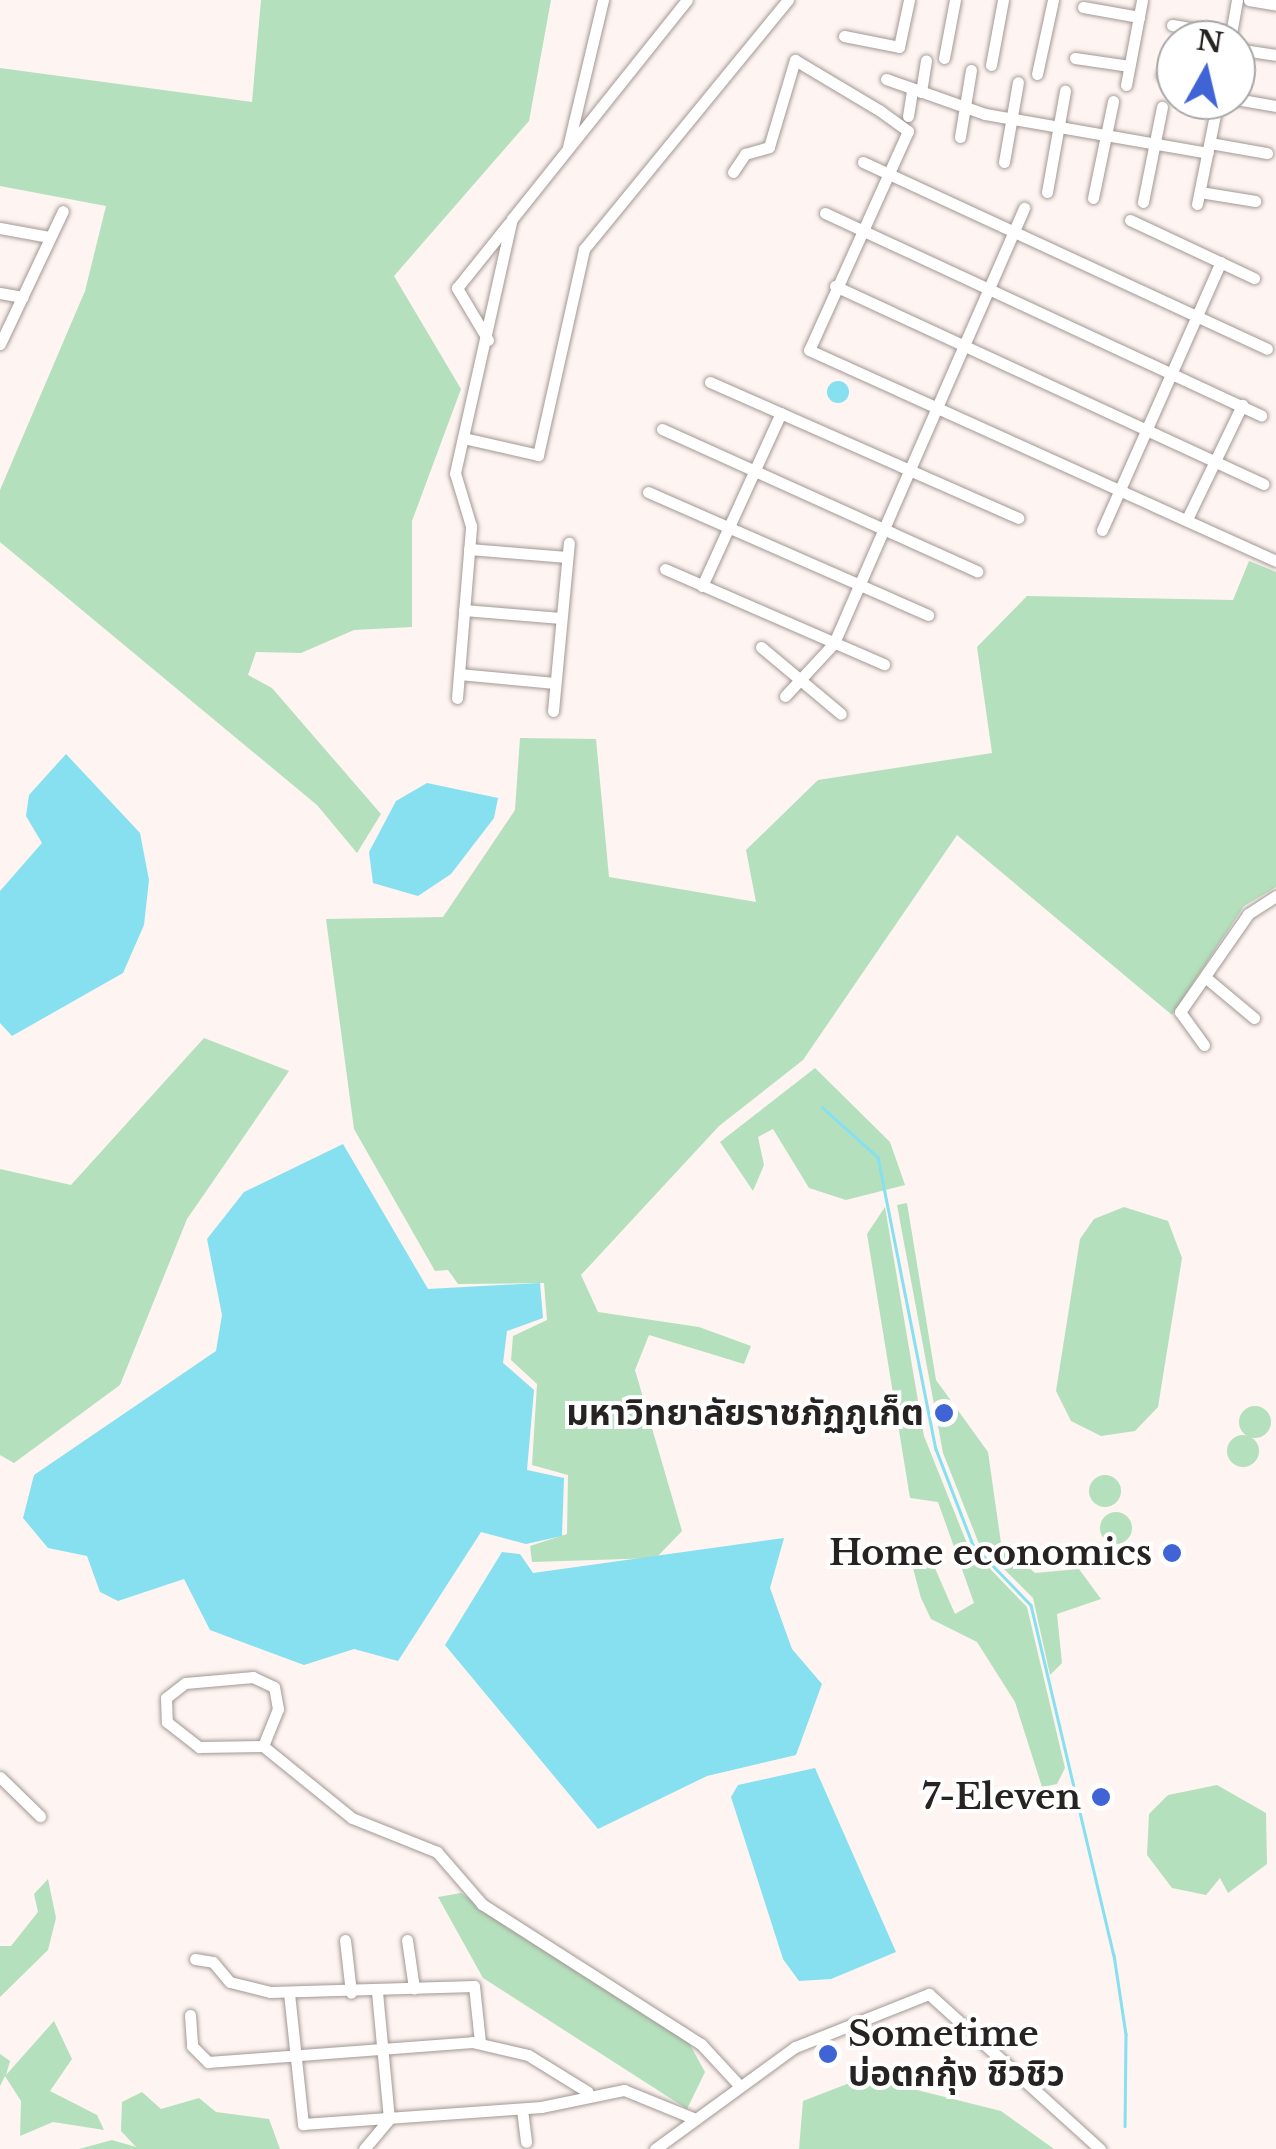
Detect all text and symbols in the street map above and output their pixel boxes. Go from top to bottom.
north arrow [1156,20,1256,120]
text: N [1194,23,1225,61]
place label: มหาวิทยาลัยราชภัฏภูเก็ต [566,1392,924,1434]
marker: มหาวิทยาลัยราชภัฏภูเก็ต [933,1402,955,1424]
place label: Home economics [829,1532,1152,1574]
marker: Home economics [1161,1542,1183,1564]
place label: 7-Eleven [922,1776,1081,1818]
marker: 7-Eleven [1090,1786,1112,1808]
place label: Sometime บ่อตกกุ้ง ชิวชิว [848,2013,1065,2095]
marker: Sometime บ่อตกกุ้ง ชิวชิว [817,2043,839,2065]

